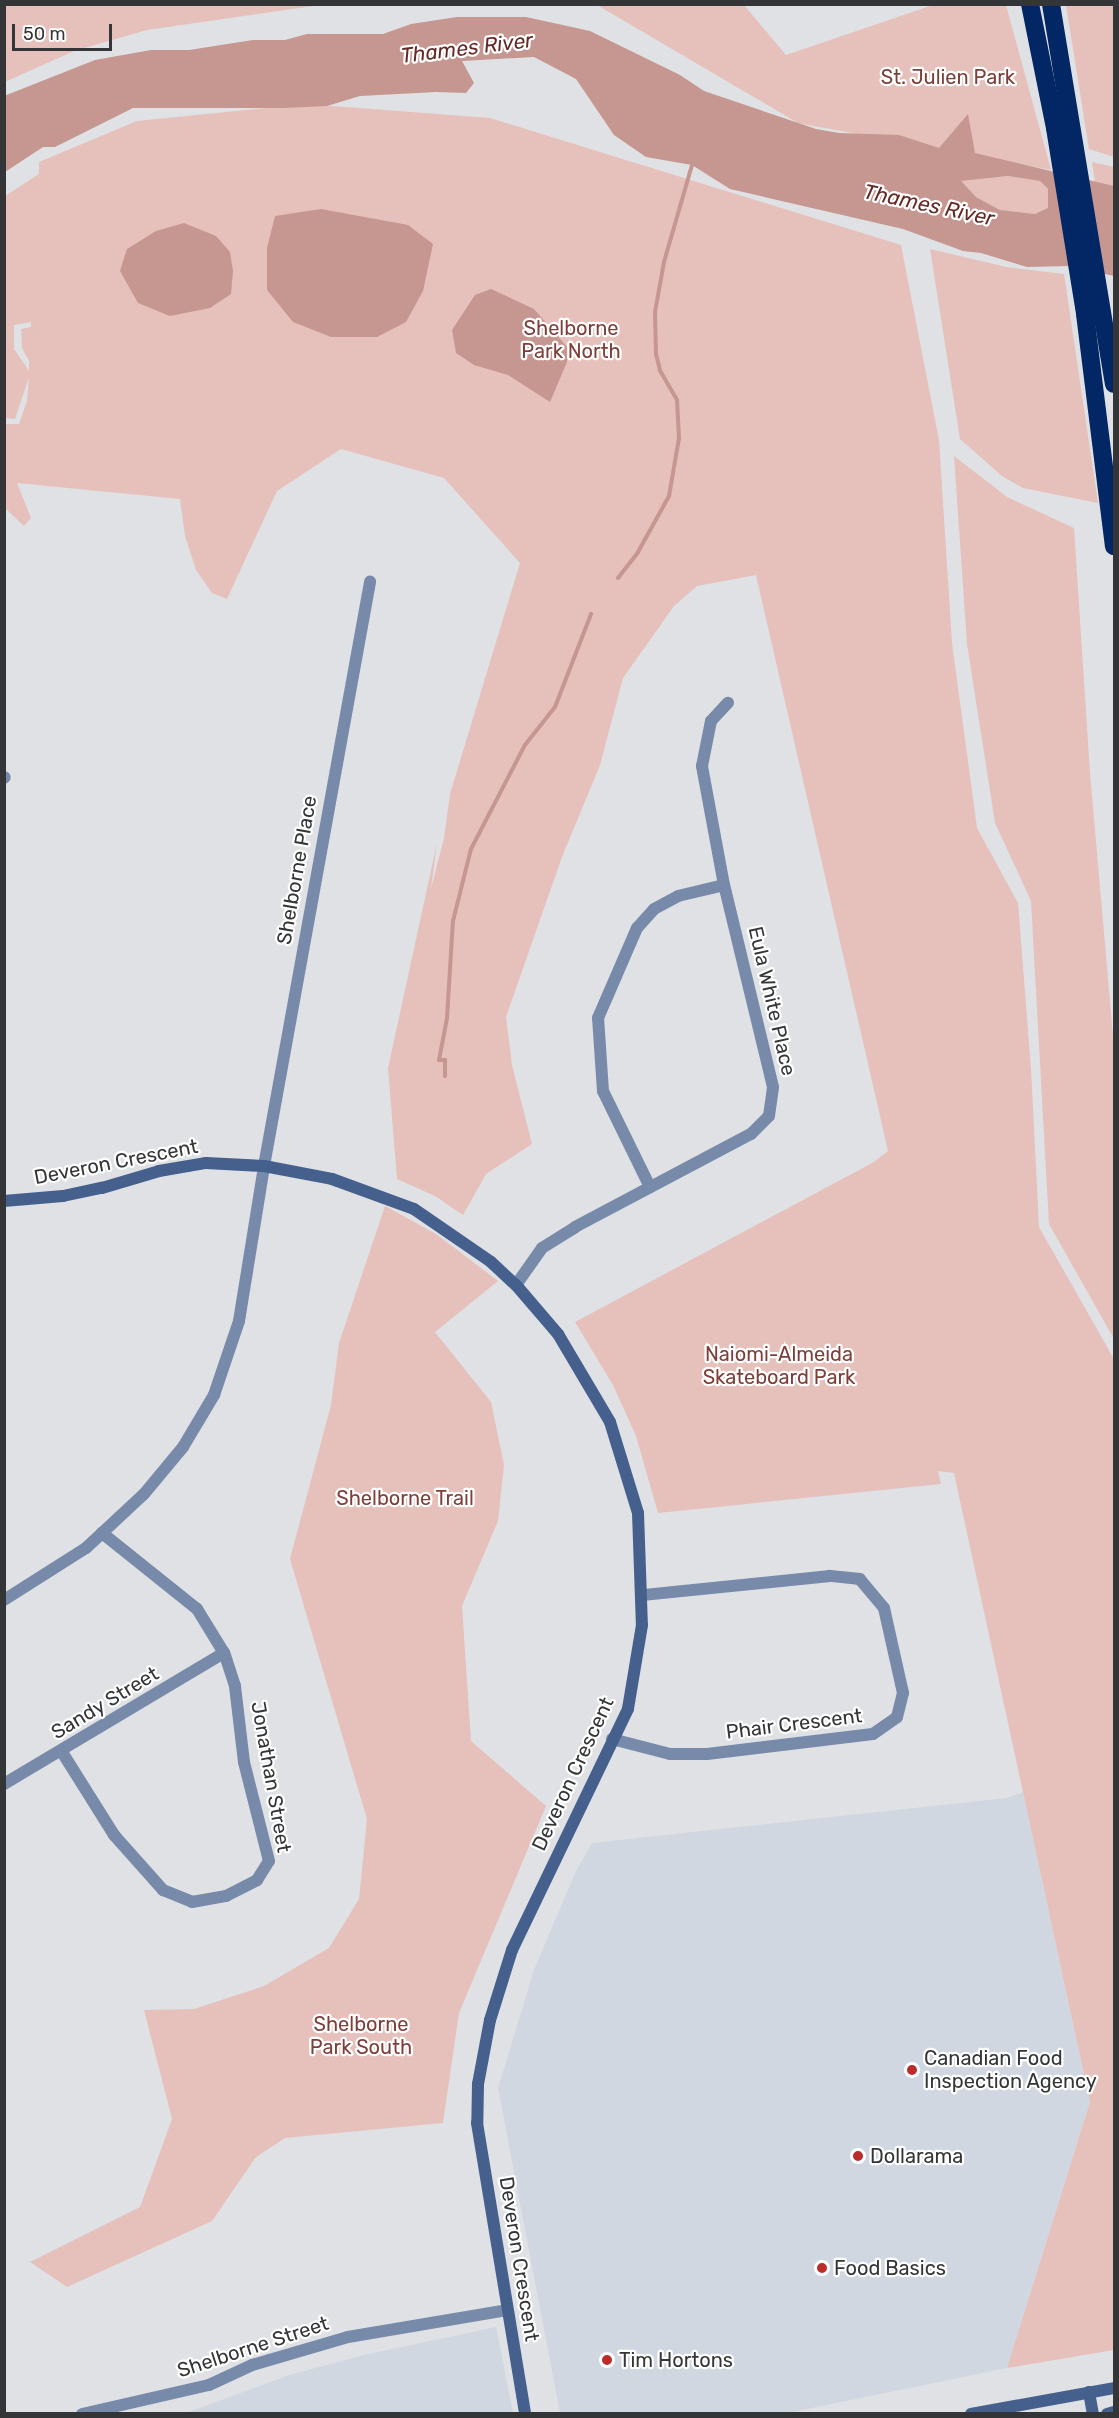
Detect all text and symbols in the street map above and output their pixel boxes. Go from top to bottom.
scale bar [15,12,116,50]
text: 50 m [23,23,66,45]
water label: Thames River [399,27,535,69]
park label: St. Julien Park [881,65,1015,89]
water label: Thames River [861,179,997,231]
park label: Shelborne Park North [521,316,621,363]
street label: Shelborne Place [272,794,322,946]
street label: Eula White Place [743,924,801,1078]
street label: Deveron Crescent [32,1134,200,1190]
park label: Naiomi-Almeida Skateboard Park [703,1342,855,1389]
park label: Shelborne Trail [336,1486,474,1510]
street label: Sandy Street [47,1661,163,1745]
street label: Deveron Crescent [527,1693,619,1855]
street label: Jonathan Street [246,1700,296,1854]
street label: Phair Crescent [724,1704,864,1744]
park label: Shelborne Park South [310,2013,412,2060]
place label: Canadian Food Inspection Agency [924,2046,1097,2093]
marker: Canadian Food Inspection Agency [905,2063,919,2077]
place label: Dollarama [870,2144,963,2168]
marker: Dollarama [851,2149,865,2163]
street label: Deveron Crescent [494,2175,544,2343]
place label: Food Basics [834,2256,946,2280]
marker: Food Basics [815,2261,829,2275]
street label: Shelborne Street [174,2311,332,2383]
place label: Tim Hortons [619,2348,733,2372]
marker: Tim Hortons [600,2353,614,2367]

